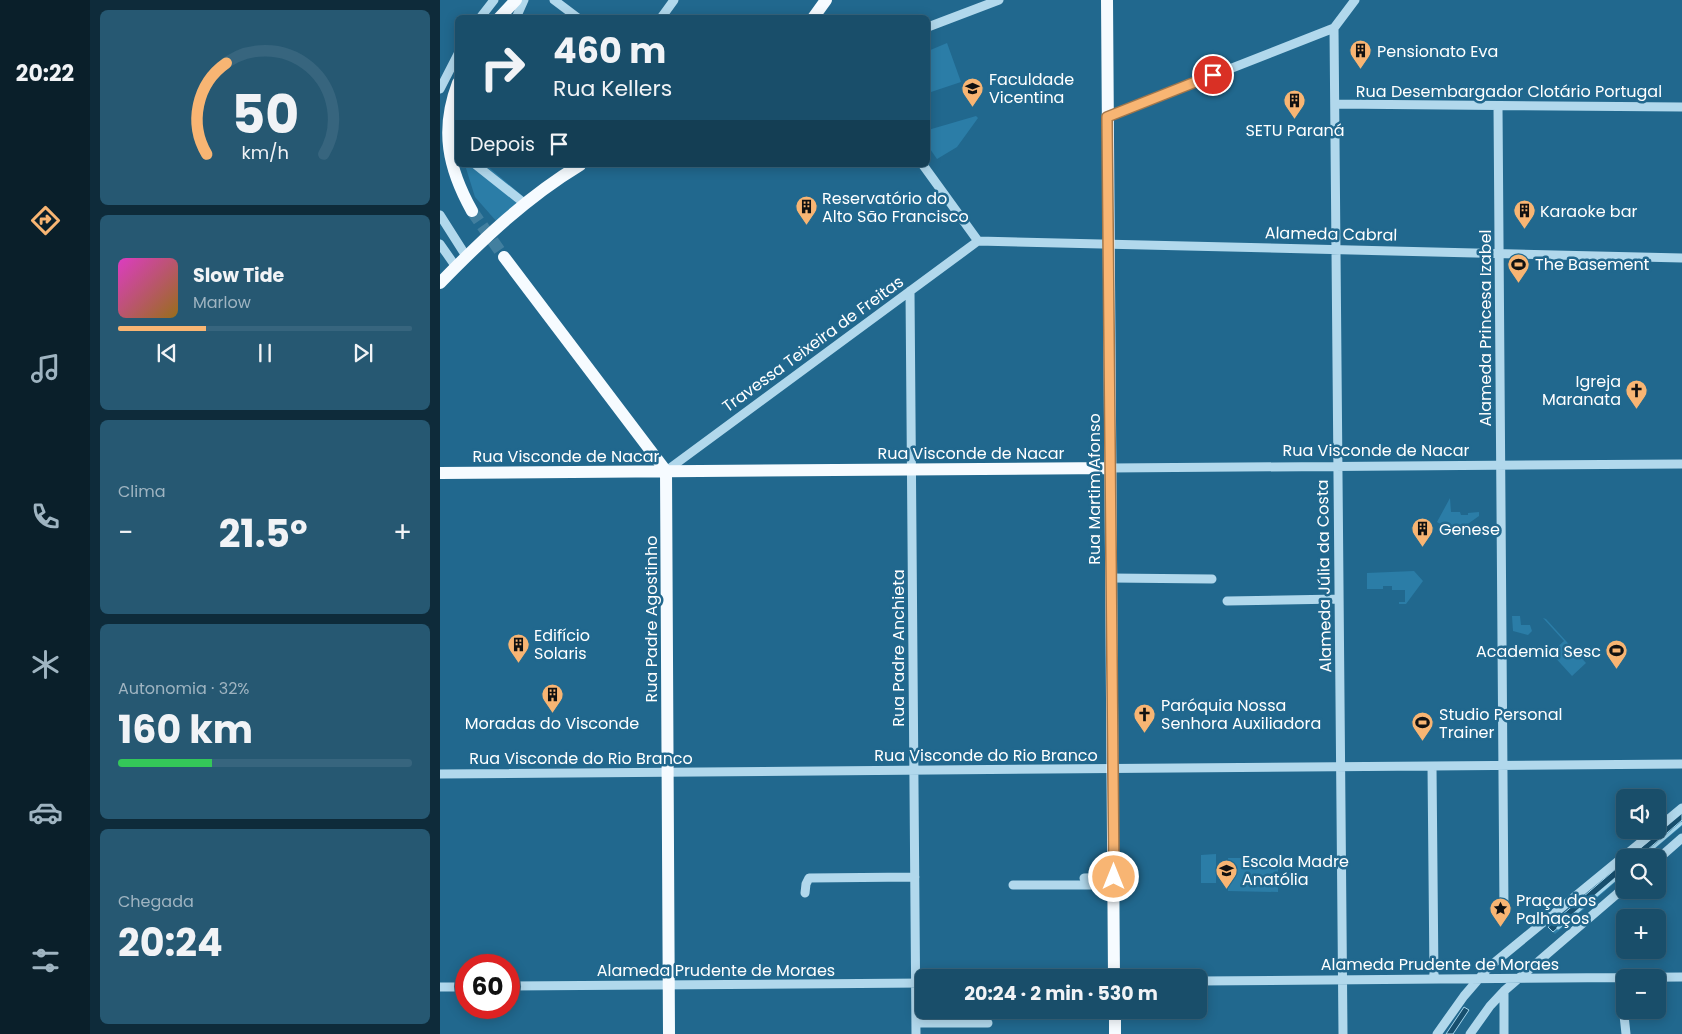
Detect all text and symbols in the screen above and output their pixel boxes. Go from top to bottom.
text: 460 m [553,26,666,75]
icon: right [470,35,535,100]
building icon: Pensionato Eva [1349,39,1373,70]
place label: Pensionato Eva [1377,40,1498,63]
pin [1192,54,1234,96]
text: 20:22 [16,58,74,89]
icon: arrive [1199,61,1227,89]
place label: Faculdade Vicentina [989,68,1074,109]
text: Rua Kellers [553,73,672,104]
school or university icon: Faculdade Vicentina [961,76,985,107]
text: 50 [231,78,299,151]
street label: Rua Desembargador Clotário Portugal [1356,80,1662,103]
building icon: SETU Paraná [1283,89,1307,120]
place label: SETU Paraná [1245,119,1345,142]
icon: arrive [545,130,573,158]
text: Depois [470,131,535,158]
text: km/h [241,140,289,165]
place label: Reservatório do Alto São Francisco [822,187,969,228]
building icon: Reservatório do Alto São Francisco [794,195,818,226]
building icon: Karaoke bar [1512,199,1536,230]
place label: Karaoke bar [1540,200,1637,223]
icon: directions [28,203,63,238]
street label: Alameda Cabral [1265,221,1397,247]
street label: Alameda Princesa Izabel [1474,229,1497,427]
sports icon: The Basement [1507,252,1531,283]
place label: The Basement [1535,253,1650,276]
text: Slow Tide [193,262,284,289]
street label: Travessa Teixeira de Freitas [718,270,908,418]
text: Marlow [193,291,251,314]
icon: previous [153,339,181,367]
icon: pause [251,339,279,367]
icon: next [349,339,377,367]
icon: music [28,351,63,386]
place label: Igreja Maranata [1542,370,1621,411]
church icon: Igreja Maranata [1625,378,1649,409]
street label: Rua Martim Afonso [1083,413,1106,565]
street label: Rua Visconde de Nacar [1283,439,1469,462]
street label: Rua Visconde de Nacar [878,442,1064,465]
street label: Rua Visconde de Nacar [473,445,659,468]
street label: Alameda Júlia da Costa [1311,479,1337,673]
text: Clima [118,480,166,503]
icon: phone [28,499,63,534]
text: 21.5° [219,507,308,560]
text: − [118,513,133,552]
text: + [393,513,412,552]
building icon: Genese [1411,517,1435,548]
place label: Genese [1439,518,1500,541]
street label: Rua Padre Agostinho [640,536,663,702]
street label: Rua Padre Anchieta [887,569,910,727]
place label: Edifício Solaris [534,624,590,665]
building icon: Edifício Solaris [506,632,530,663]
sports icon: Academia Sesc [1605,639,1629,670]
place label: Academia Sesc [1476,640,1601,663]
icon: climate [28,647,63,682]
text: Autonomia · 32% [118,677,250,700]
building icon: Moradas do Visconde [540,682,564,713]
place label: Paróquia Nossa Senhora Auxiliadora [1161,694,1321,735]
church icon: Paróquia Nossa Senhora Auxiliadora [1133,702,1157,733]
text: 160 km [118,703,253,756]
place label: Studio Personal Trainer [1439,703,1562,744]
sports icon: Studio Personal Trainer [1411,711,1435,742]
place label: Moradas do Visconde [465,712,639,735]
street label: Rua Visconde do Rio Branco [874,744,1098,767]
street label: Rua Visconde do Rio Branco [469,747,693,770]
map controls [1616,789,1666,1019]
button: sound [1616,789,1666,839]
icon: car [28,795,63,830]
button: search [1616,849,1666,899]
position arrow [1087,850,1139,902]
place label: Escola Madre Anatólia [1242,850,1349,891]
school or university icon: Escola Madre Anatólia [1214,858,1238,889]
place label: Praça dos Palhaços [1516,889,1596,930]
text: Chegada [118,890,194,913]
place icon: Praça dos Palhaços [1488,897,1512,928]
button: + [1616,909,1666,959]
text: 20:24 [118,916,223,969]
icon: filters [28,943,63,978]
street label: Alameda Prudente de Moraes [1321,953,1559,976]
speed limit sign: 60 [455,954,520,1019]
street label: Alameda Prudente de Moraes [597,959,835,982]
button: − [1616,969,1666,1019]
text: 20:24 · 2 min · 530 m [964,980,1158,1007]

